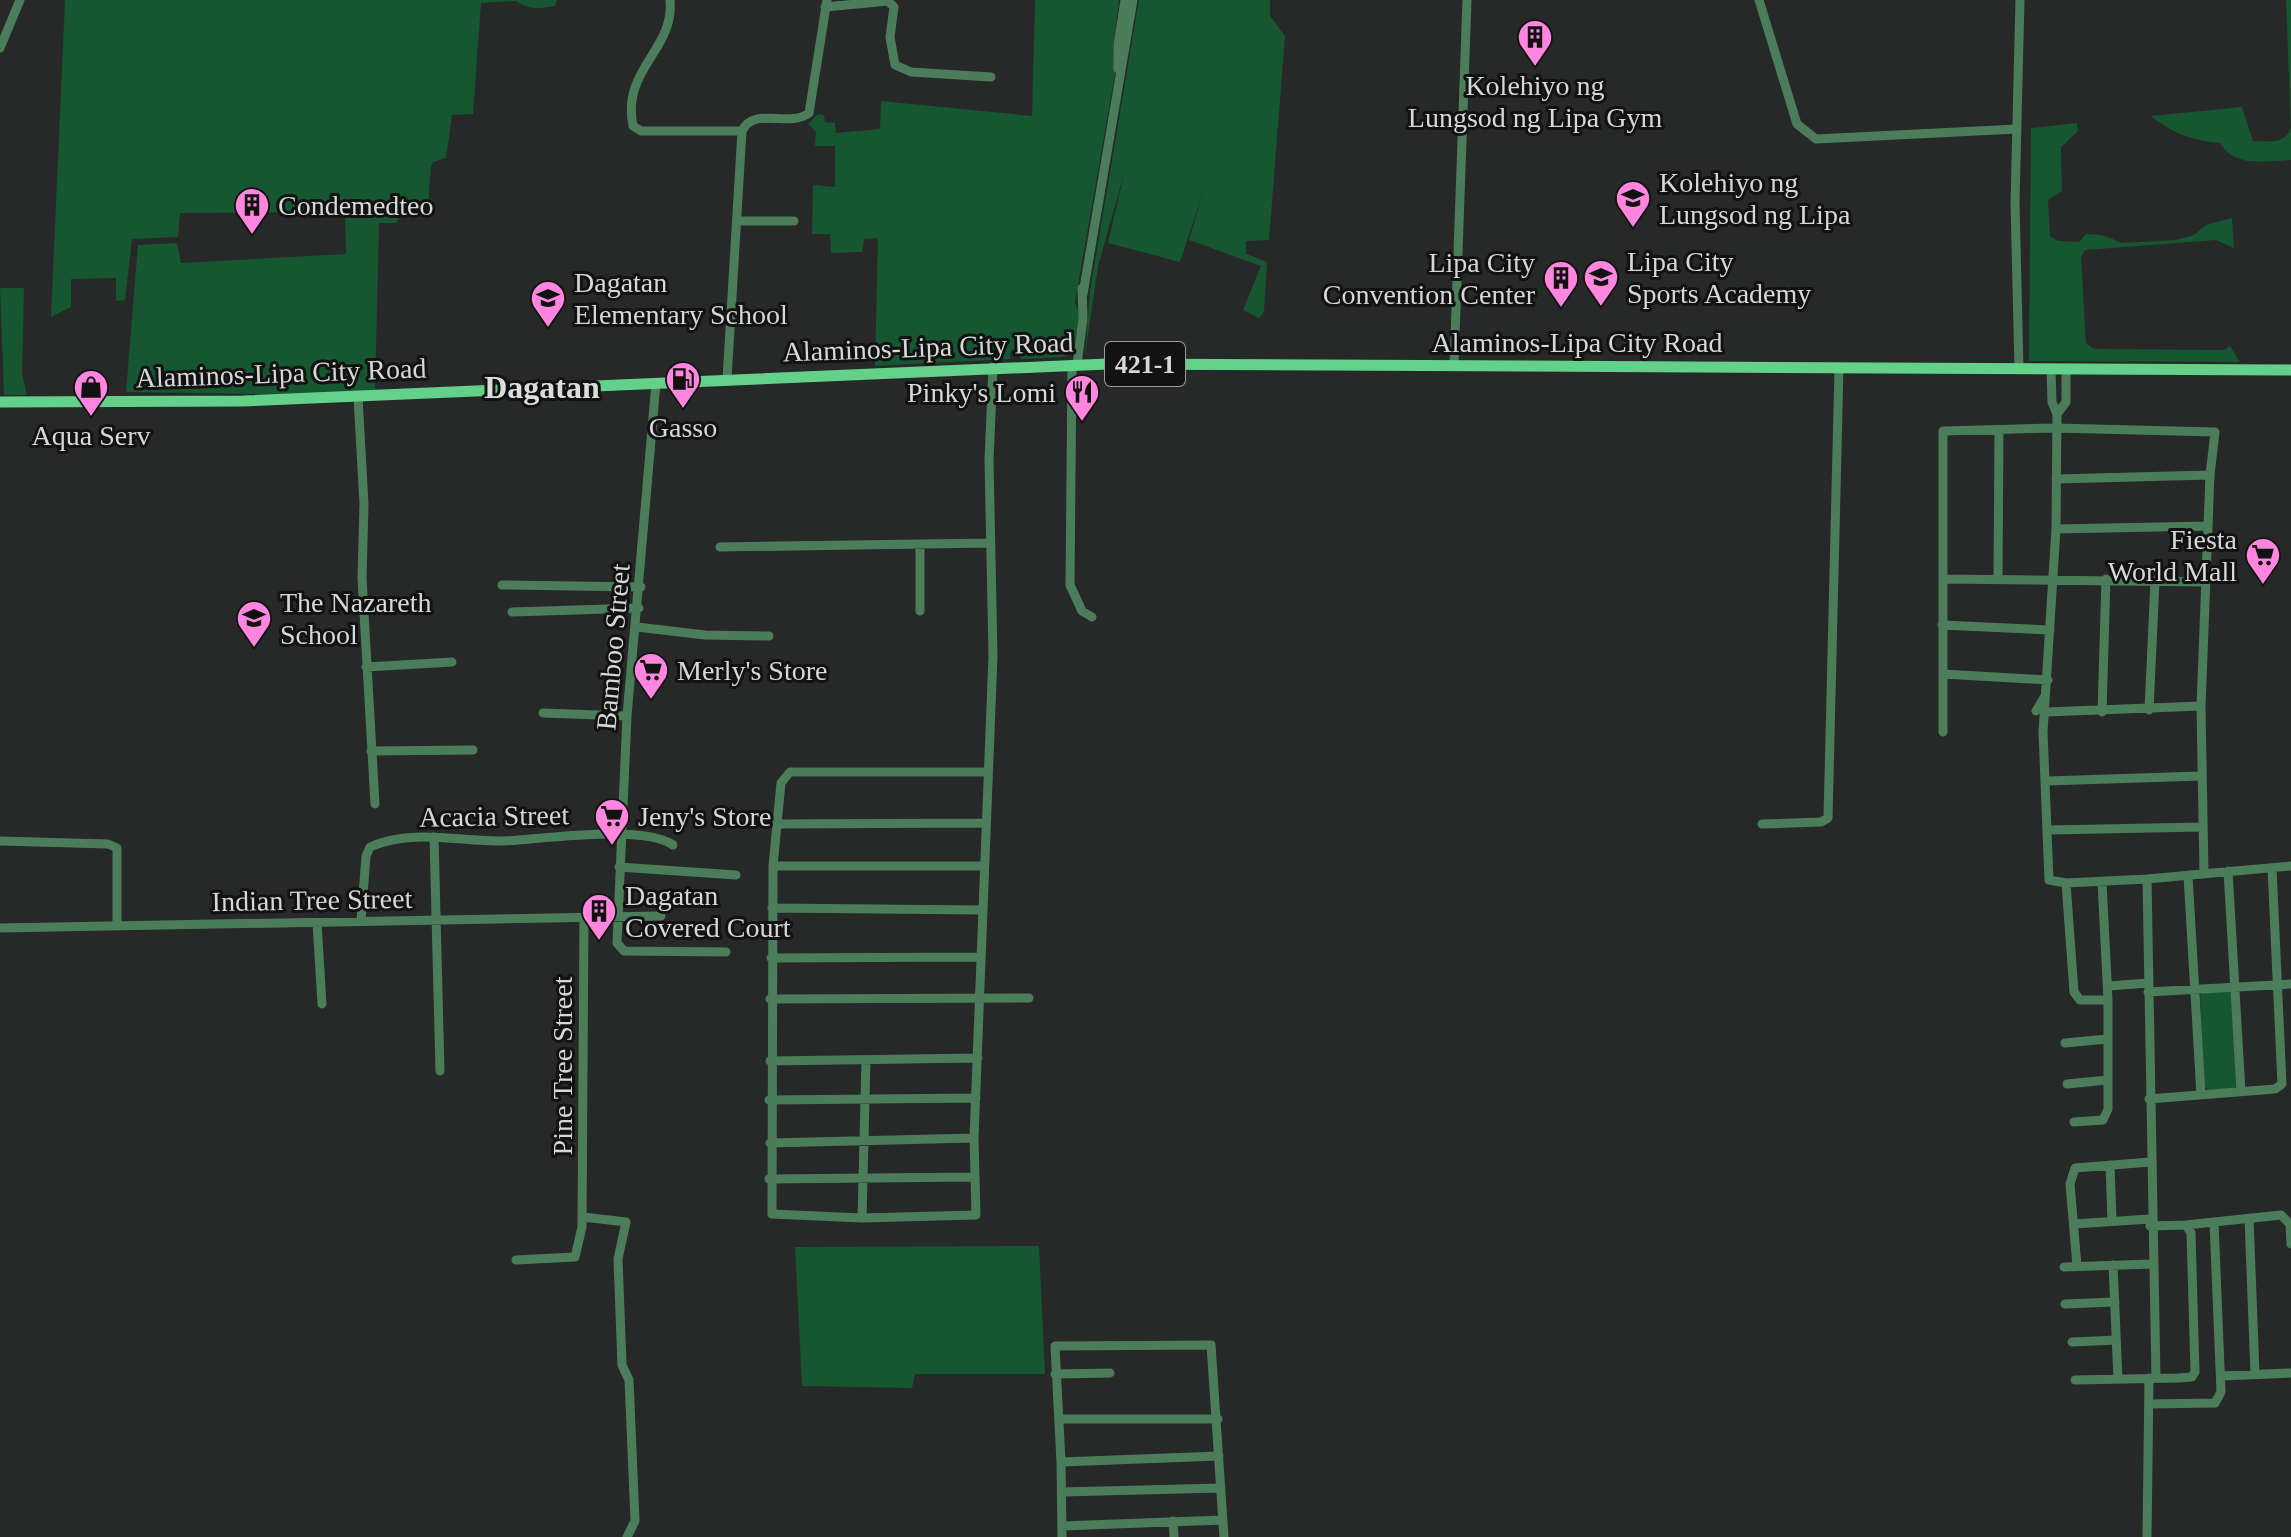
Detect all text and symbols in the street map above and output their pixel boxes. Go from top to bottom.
building icon: Kolehiyo ng Lungsod ng Lipa Gym [1516,18,1554,68]
place label: Kolehiyo ng Lungsod ng Lipa Gym [1408,70,1662,133]
place label: Kolehiyo ng Lungsod ng Lipa [1659,167,1851,230]
school or university icon: Kolehiyo ng Lungsod ng Lipa [1614,179,1652,229]
building icon: Condemedteo [233,186,271,236]
place label: Condemedteo [278,190,434,221]
place label: Lipa City Sports Academy [1627,246,1811,309]
place label: Lipa City Convention Center [1323,247,1536,310]
school or university icon: Lipa City Sports Academy [1582,258,1620,308]
building icon: Lipa City Convention Center [1542,259,1580,309]
place label: Dagatan Elementary School [574,267,788,330]
school or university icon: Dagatan Elementary School [529,279,567,329]
street label: Alaminos-Lipa City Road [782,326,1074,368]
street label: Alaminos-Lipa City Road [1432,327,1722,358]
road number: 421-1 [1105,342,1185,386]
street label: Alaminos-Lipa City Road [135,352,427,394]
fuel station icon: Gasso [664,360,702,410]
shop icon: Aqua Serv [72,368,110,418]
district label: Dagatan [484,369,600,405]
restaurant icon: Pinky's Lomi [1063,373,1101,423]
place label: Pinky's Lomi [907,377,1056,408]
place label: Gasso [649,412,717,443]
place label: Aqua Serv [32,420,150,451]
place label: Fiesta World Mall [2108,524,2238,587]
supermarket icon: Fiesta World Mall [2244,536,2282,586]
street label: Bamboo Street [590,562,636,732]
place label: The Nazareth School [280,587,432,650]
school or university icon: The Nazareth School [235,599,273,649]
supermarket icon: Merly's Store [632,651,670,701]
place label: Merly's Store [677,655,827,686]
supermarket icon: Jeny's Store [593,797,631,847]
street label: Acacia Street [419,799,569,833]
place label: Jeny's Store [638,801,771,832]
place label: Dagatan Covered Court [625,880,791,943]
street label: Indian Tree Street [211,883,413,917]
building icon: Dagatan Covered Court [580,892,618,942]
street label: Pine Tree Street [547,976,578,1155]

